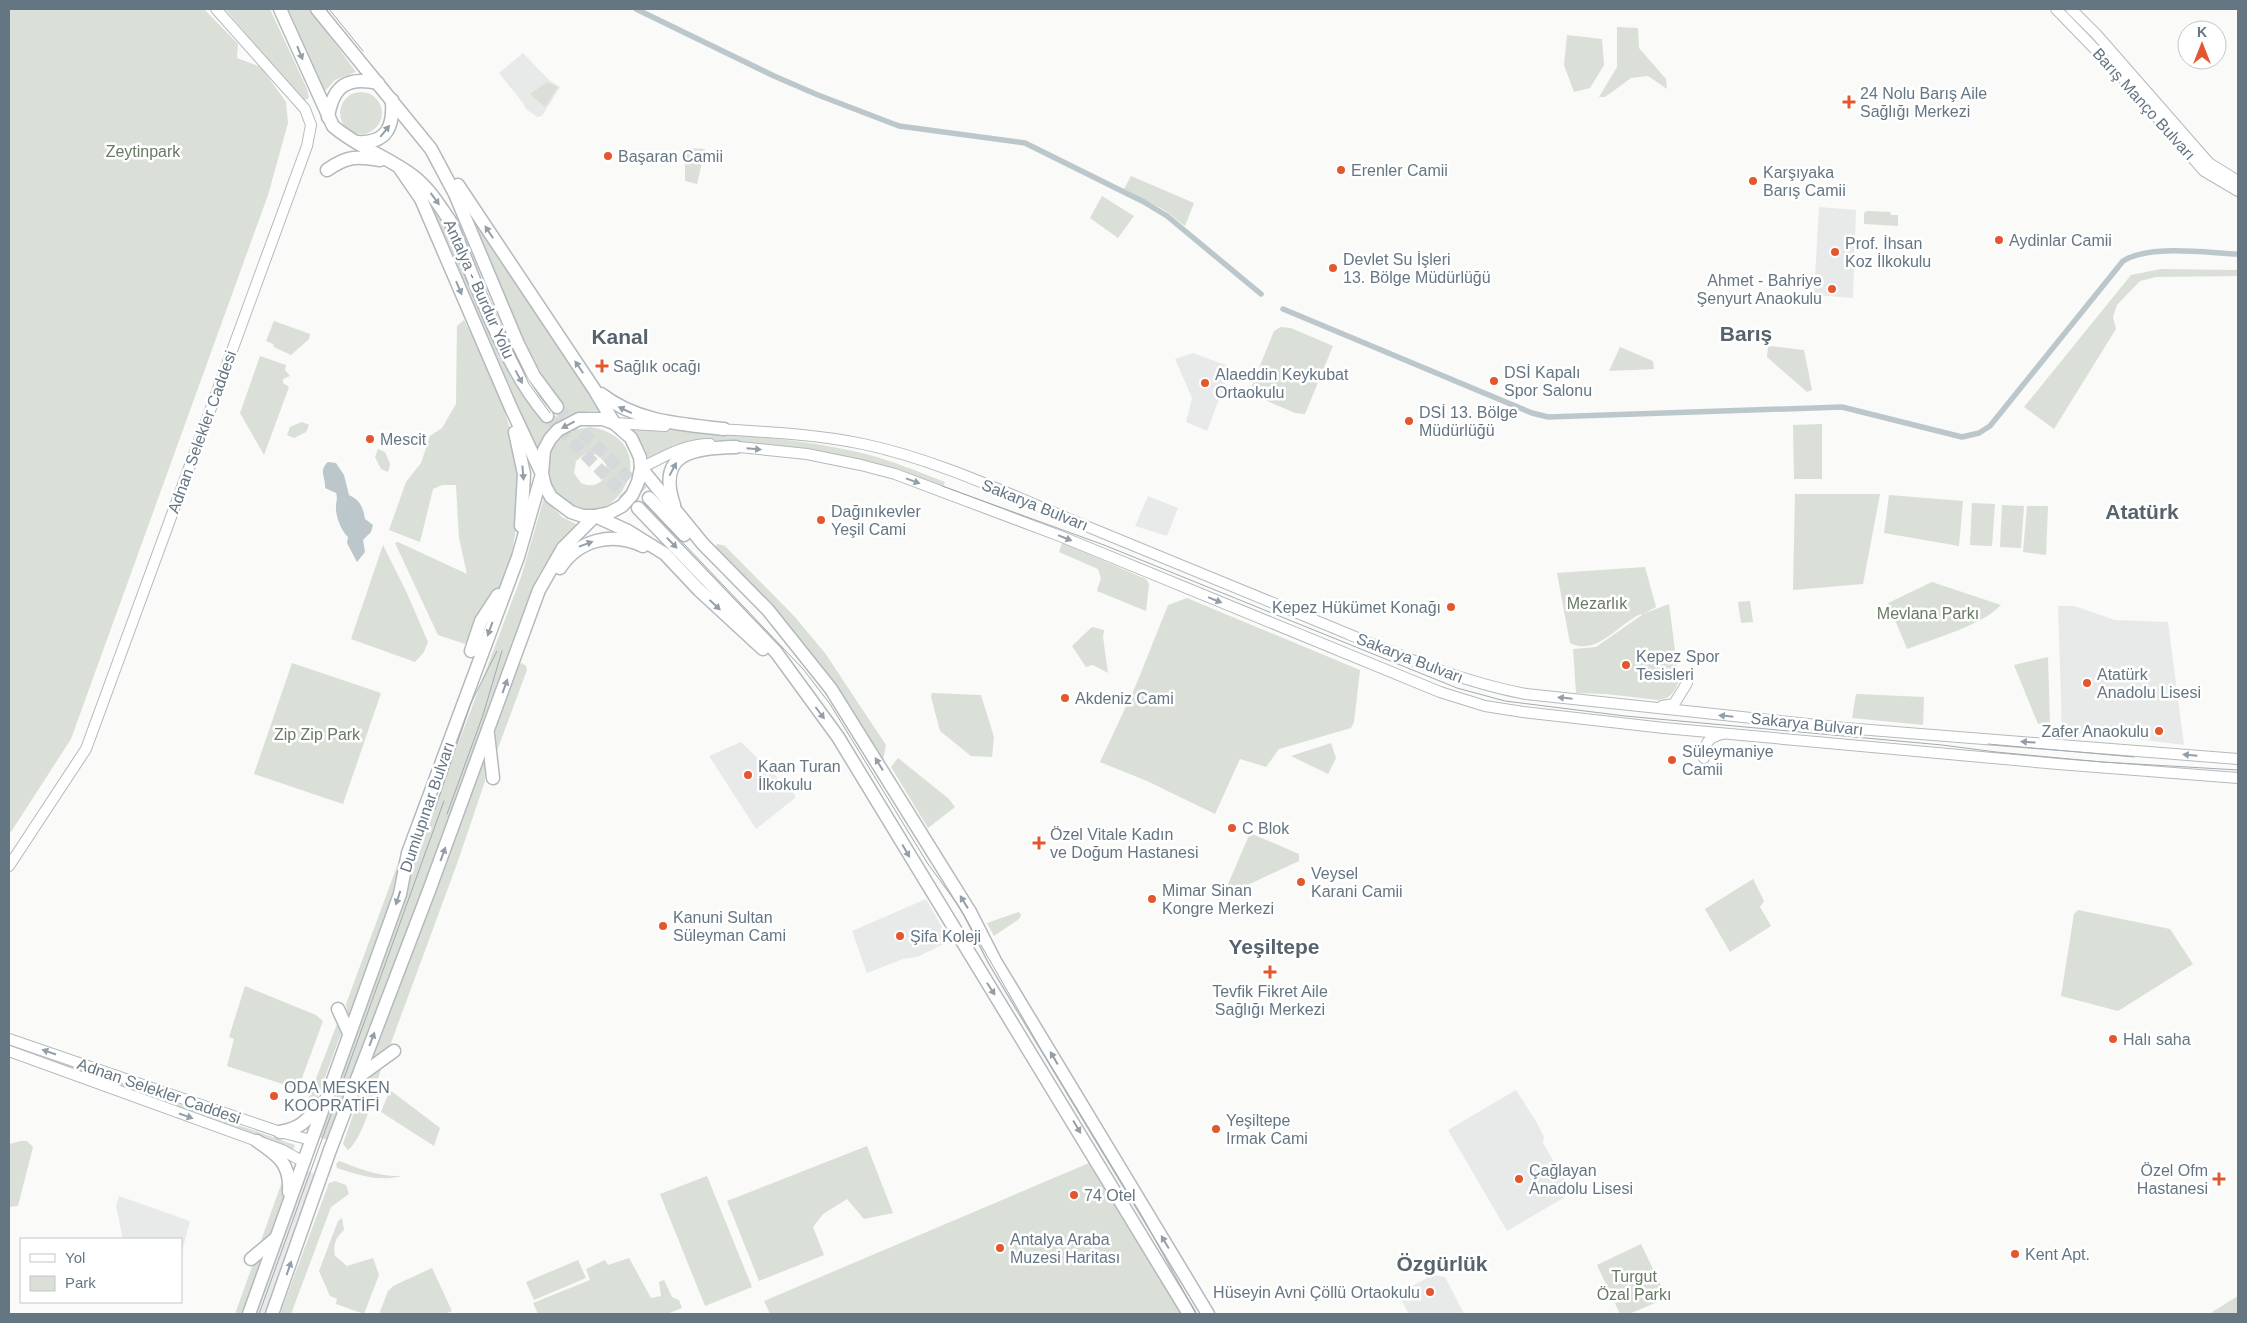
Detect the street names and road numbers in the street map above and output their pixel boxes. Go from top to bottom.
street label: Barış Manço Bulvarı [2089,45,2199,163]
street label: Antalya - Burdur Yolu [441,217,517,361]
street label: Adnan Selekler Caddesi [165,348,239,516]
street label: Sakarya Bulvarı [979,476,1091,534]
street label: Sakarya Bulvarı [1354,630,1466,686]
street label: Sakarya Bulvarı [1750,710,1864,738]
street label: Dumlupınar Bulvarı [397,739,457,875]
street label: Adnan Selekler Caddesi [75,1055,243,1127]

